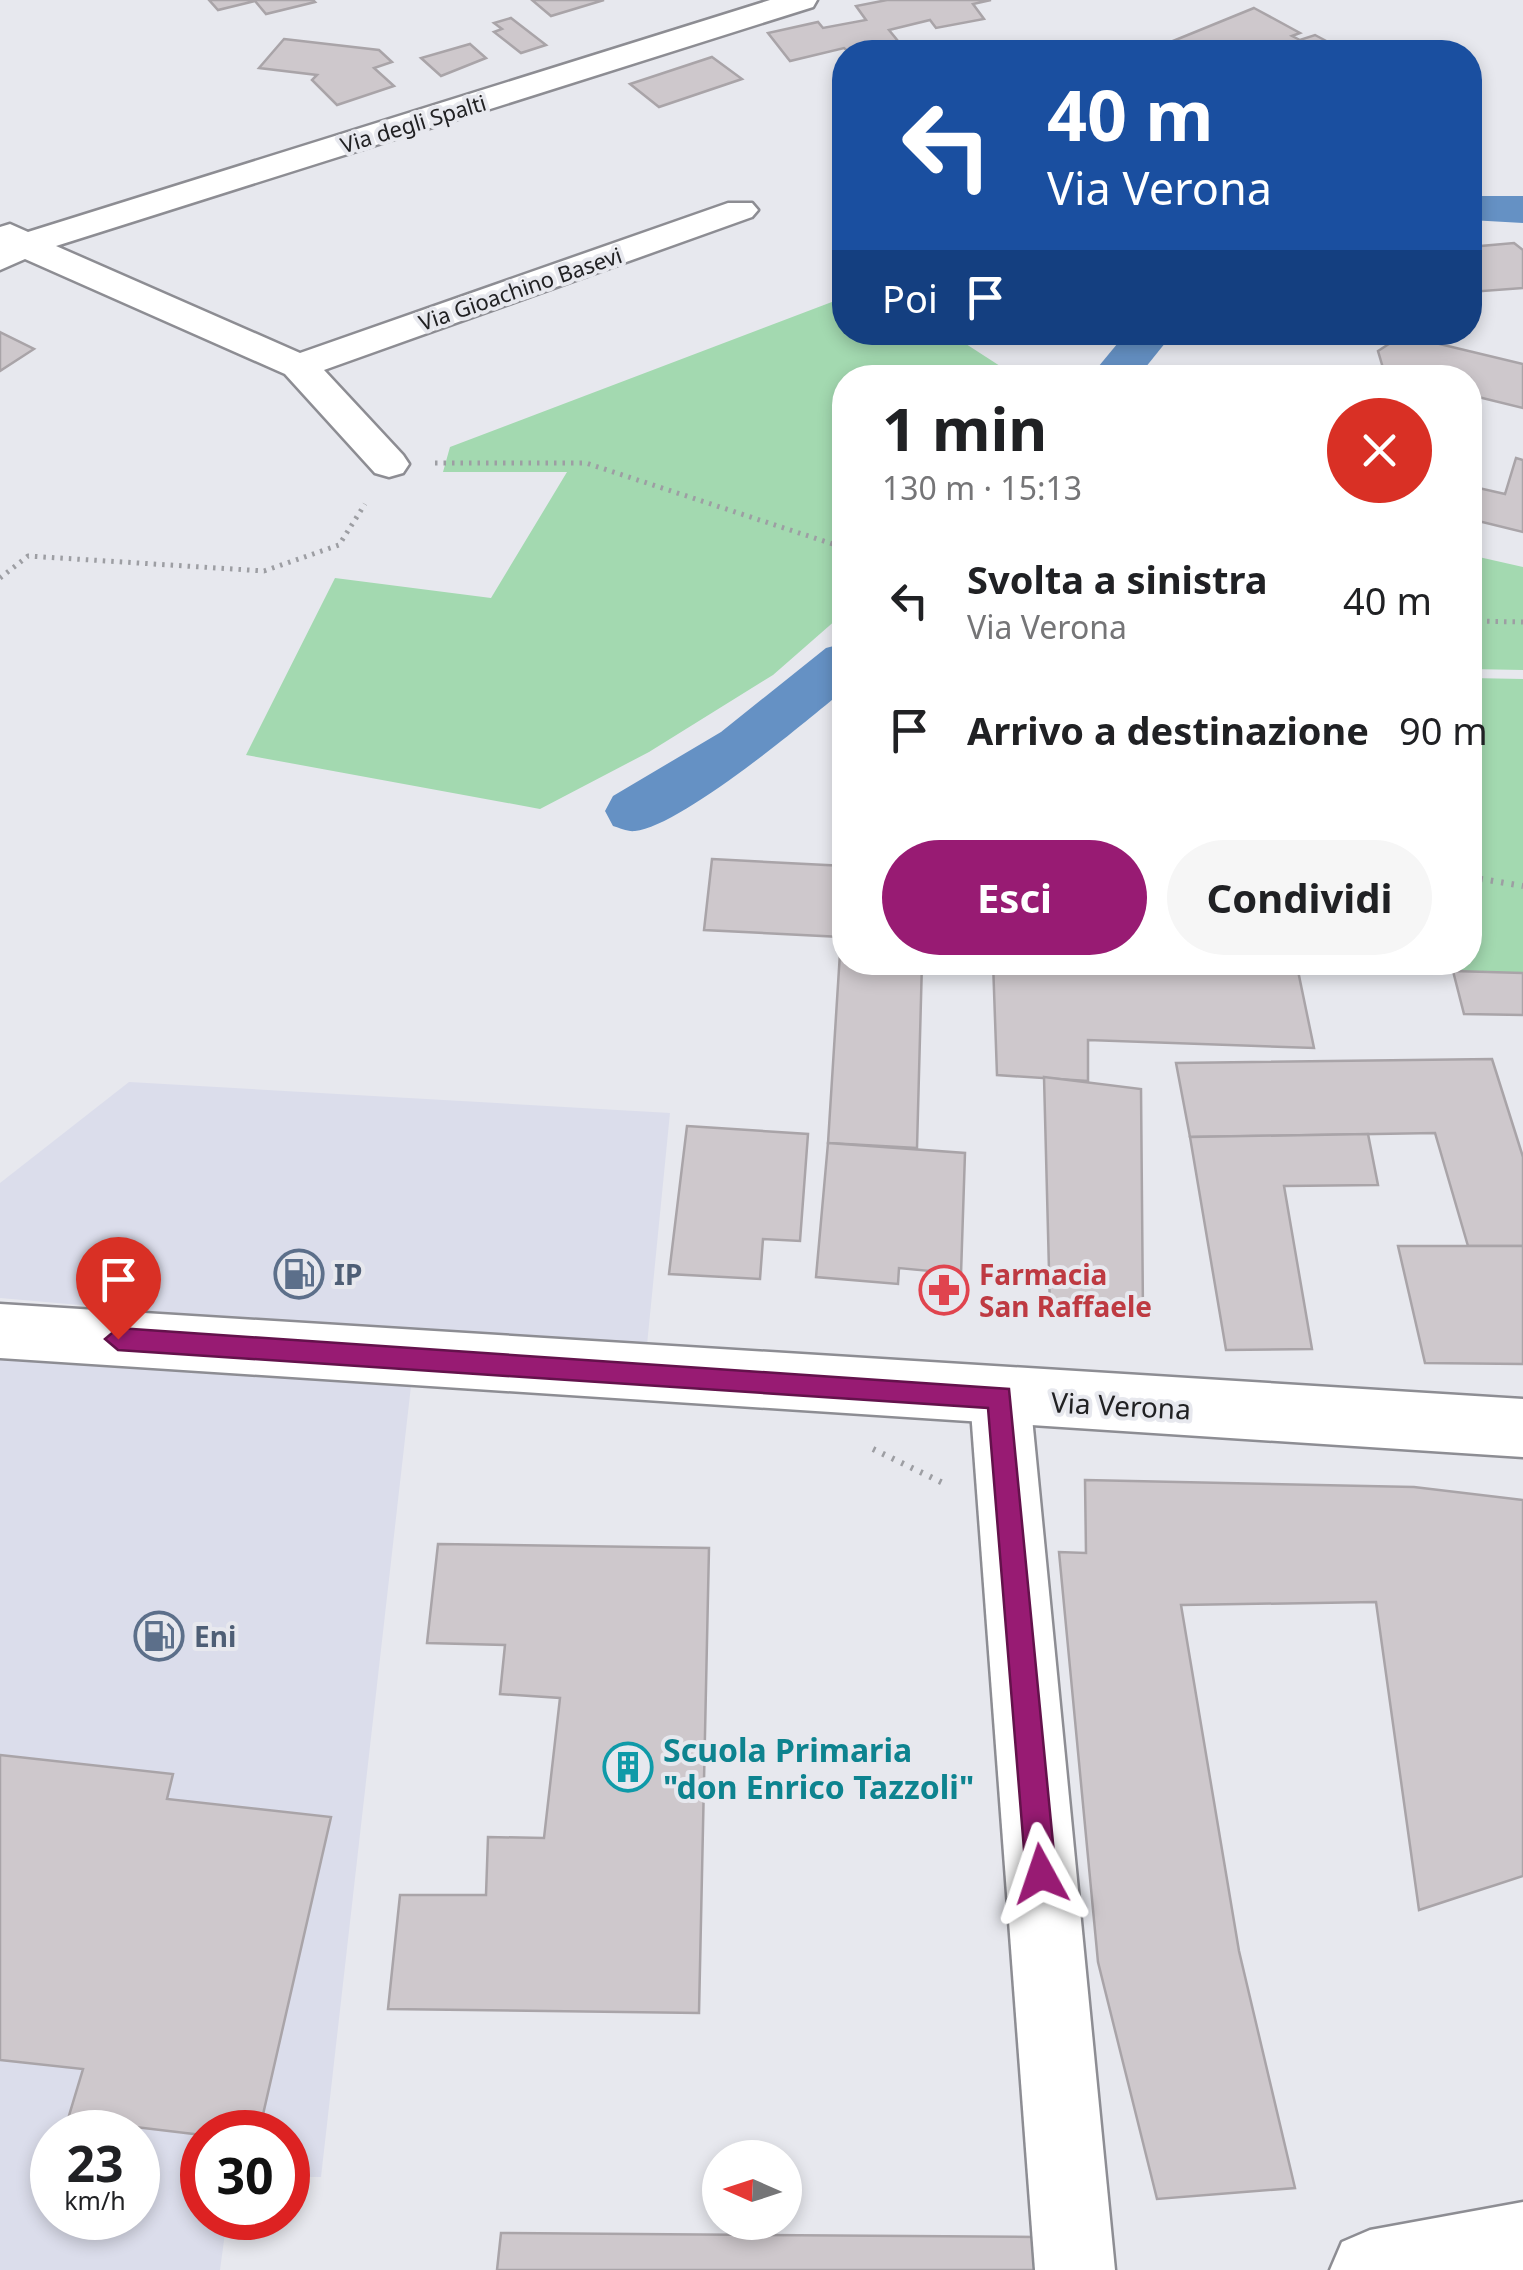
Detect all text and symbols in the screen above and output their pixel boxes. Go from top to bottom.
text: 40 m [1047,66,1214,162]
icon: left [882,80,1012,210]
street label: Via degli Spalti [337,87,489,159]
text: Via Verona [1047,157,1272,218]
street label: Via Gioachino Basevi [415,239,625,337]
icon: arrive [958,270,1013,325]
text: Poi [882,272,938,324]
text: 1 min [882,387,1047,469]
button: close [1327,398,1432,503]
text: 130 m · 15:13 [882,466,1082,509]
text: Svolta a sinistra [967,553,1268,605]
icon: left [882,573,937,628]
text: 40 m [1343,574,1432,626]
text: Via Verona [967,605,1127,648]
icon: arrive [882,703,937,758]
text: Arrivo a destinazione [967,704,1369,756]
text: 90 m [1399,704,1488,756]
button: Esci [882,840,1147,955]
button: Condividi [1167,840,1432,955]
pin [76,1237,161,1340]
fuel station icon: IP [273,1248,325,1300]
icon: arrive [91,1252,146,1307]
place label: IP [334,1255,362,1293]
place label: Farmacia San Raffaele [979,1255,1152,1325]
pharmacy icon: Farmacia San Raffaele [918,1264,970,1316]
street label: Via Verona [1050,1382,1192,1428]
fuel station icon: Eni [133,1610,185,1662]
place label: Eni [194,1617,236,1655]
place label: Scuola Primaria "don Enrico Tazzoli" [663,1728,974,1808]
building icon: Scuola Primaria "don Enrico Tazzoli" [602,1741,654,1793]
position arrow [989,1822,1093,1926]
speed limit sign: 30 [180,2110,310,2240]
text: 23 [66,2129,124,2197]
north arrow [702,2140,802,2240]
map controls [702,2140,802,2240]
text: km/h [64,2183,126,2217]

